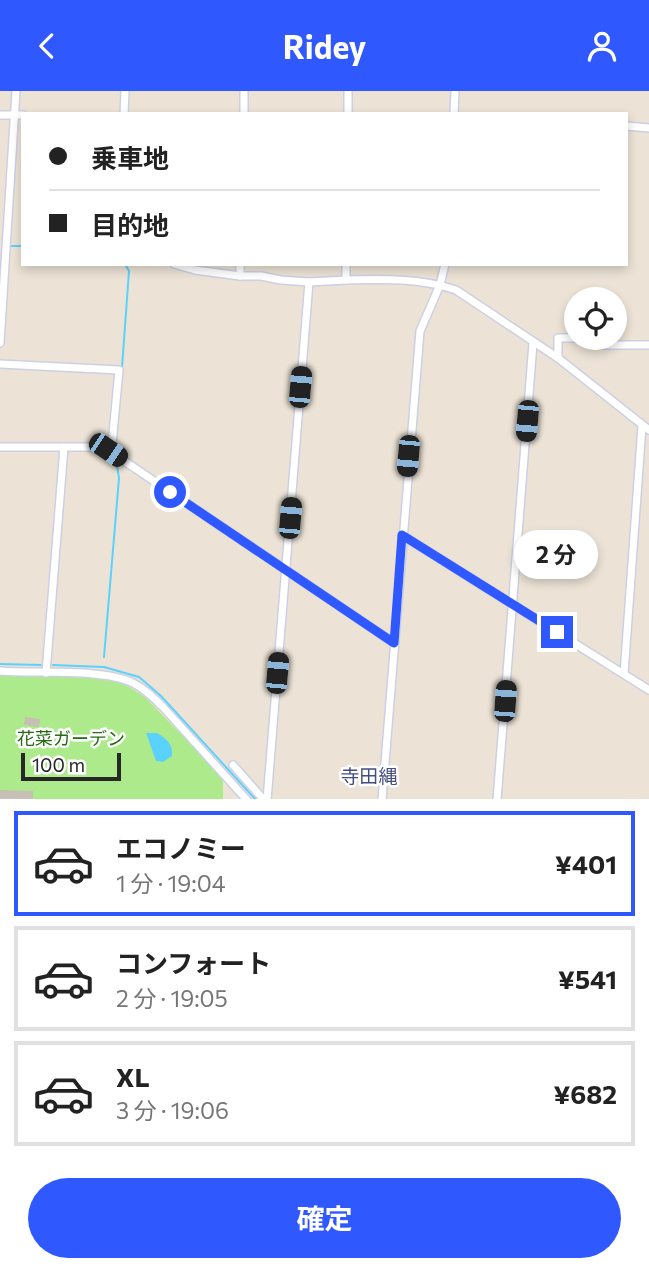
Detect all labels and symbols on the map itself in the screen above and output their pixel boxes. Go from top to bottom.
car [288,365,313,409]
car [515,399,540,443]
car [85,430,132,470]
car [396,434,421,478]
route start [154,476,186,508]
car [278,496,303,540]
callout: 2 分 [515,531,599,580]
route end [541,616,573,648]
car [265,651,290,695]
car [494,679,517,723]
park label: 花菜ガーデン [17,727,125,749]
scale bar [21,751,121,782]
district label: 寺田縄 [340,764,398,787]

